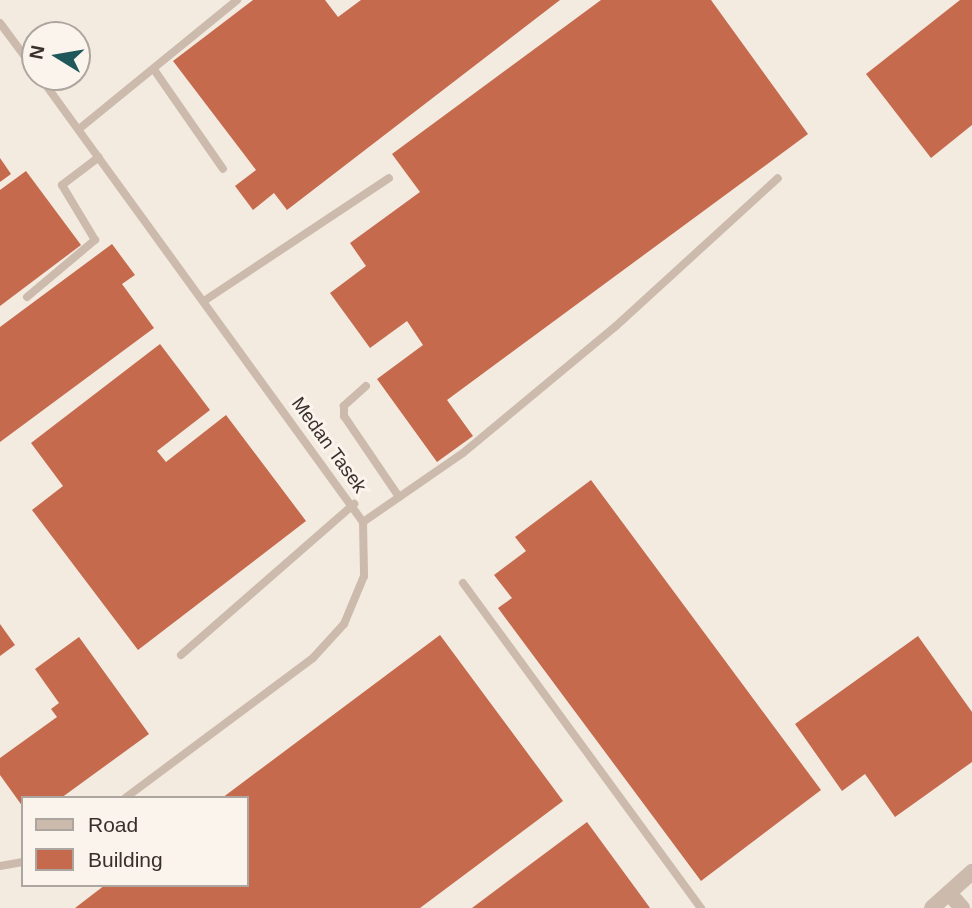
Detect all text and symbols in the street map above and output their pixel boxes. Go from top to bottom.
north arrow [21,21,91,91]
text: N [25,44,48,61]
street label: Medan Tasek [287,393,371,497]
legend [21,796,248,887]
text: Road [88,813,138,836]
text: Building [88,848,163,871]

